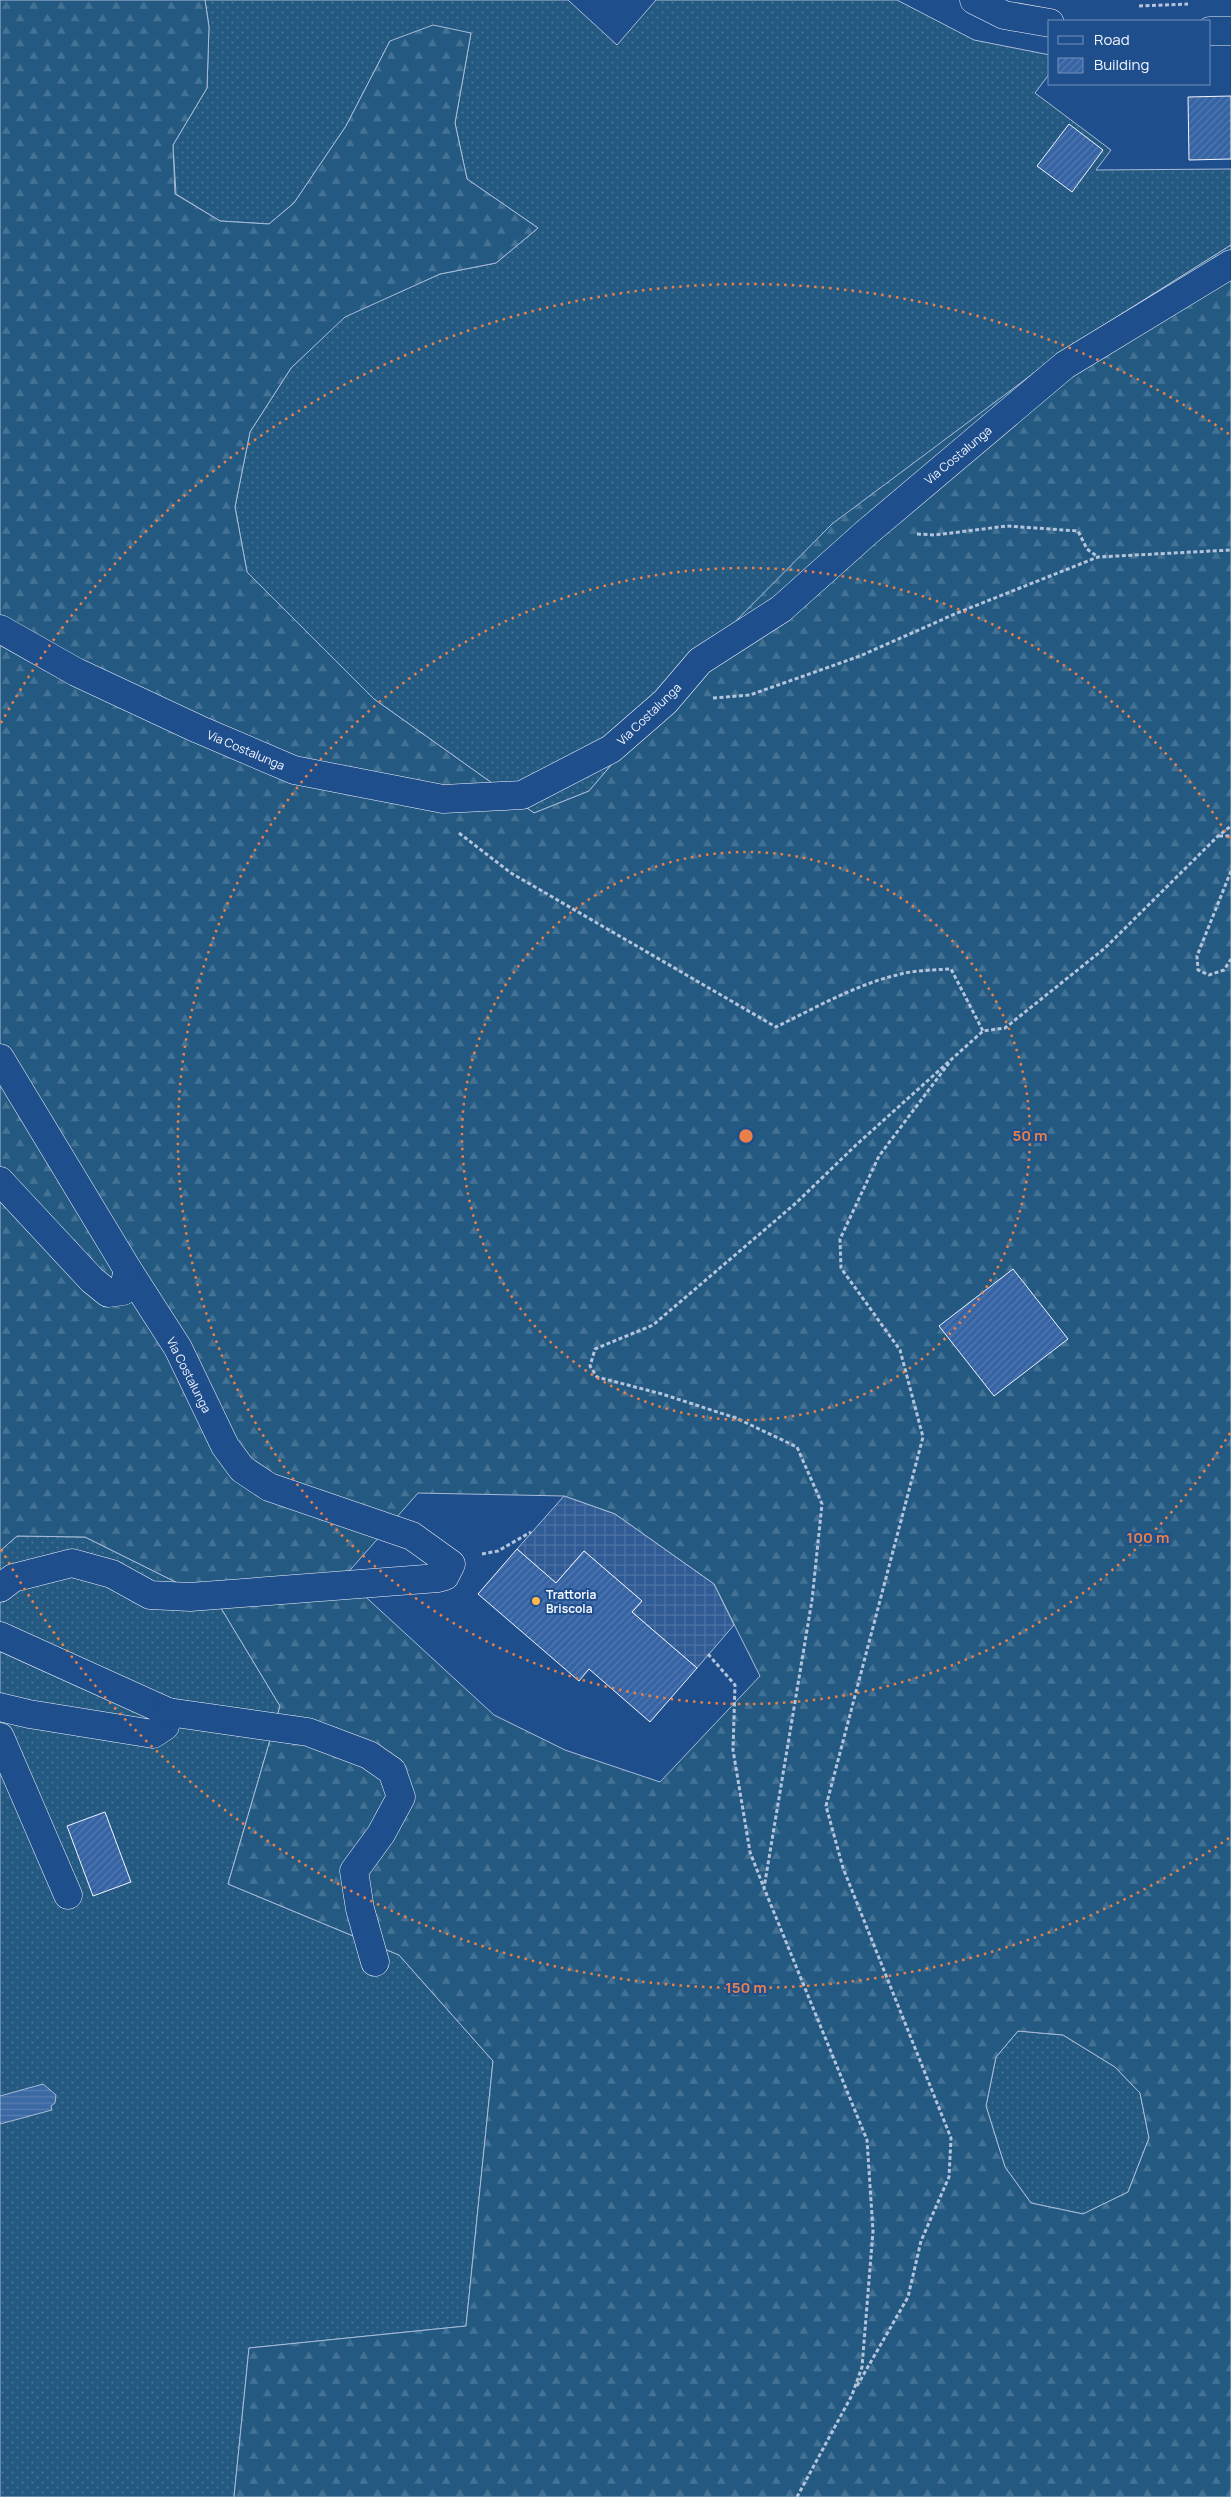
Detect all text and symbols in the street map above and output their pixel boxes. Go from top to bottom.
legend [1048,20,1211,85]
text: Road [1094,29,1130,50]
text: Building [1094,54,1149,75]
street label: Via Costalunga [921,422,995,488]
street label: Via Costalunga [613,679,685,749]
street label: Via Costalunga [204,726,288,774]
text: 50 m [1012,1125,1048,1146]
centre of rings [737,1127,755,1145]
street label: Via Costalunga [163,1334,215,1416]
text: 100 m [1127,1527,1169,1548]
place label: Trattoria Briscola [546,1586,596,1617]
marker: Trattoria Briscola [530,1595,542,1607]
text: 150 m [725,1977,767,1998]

